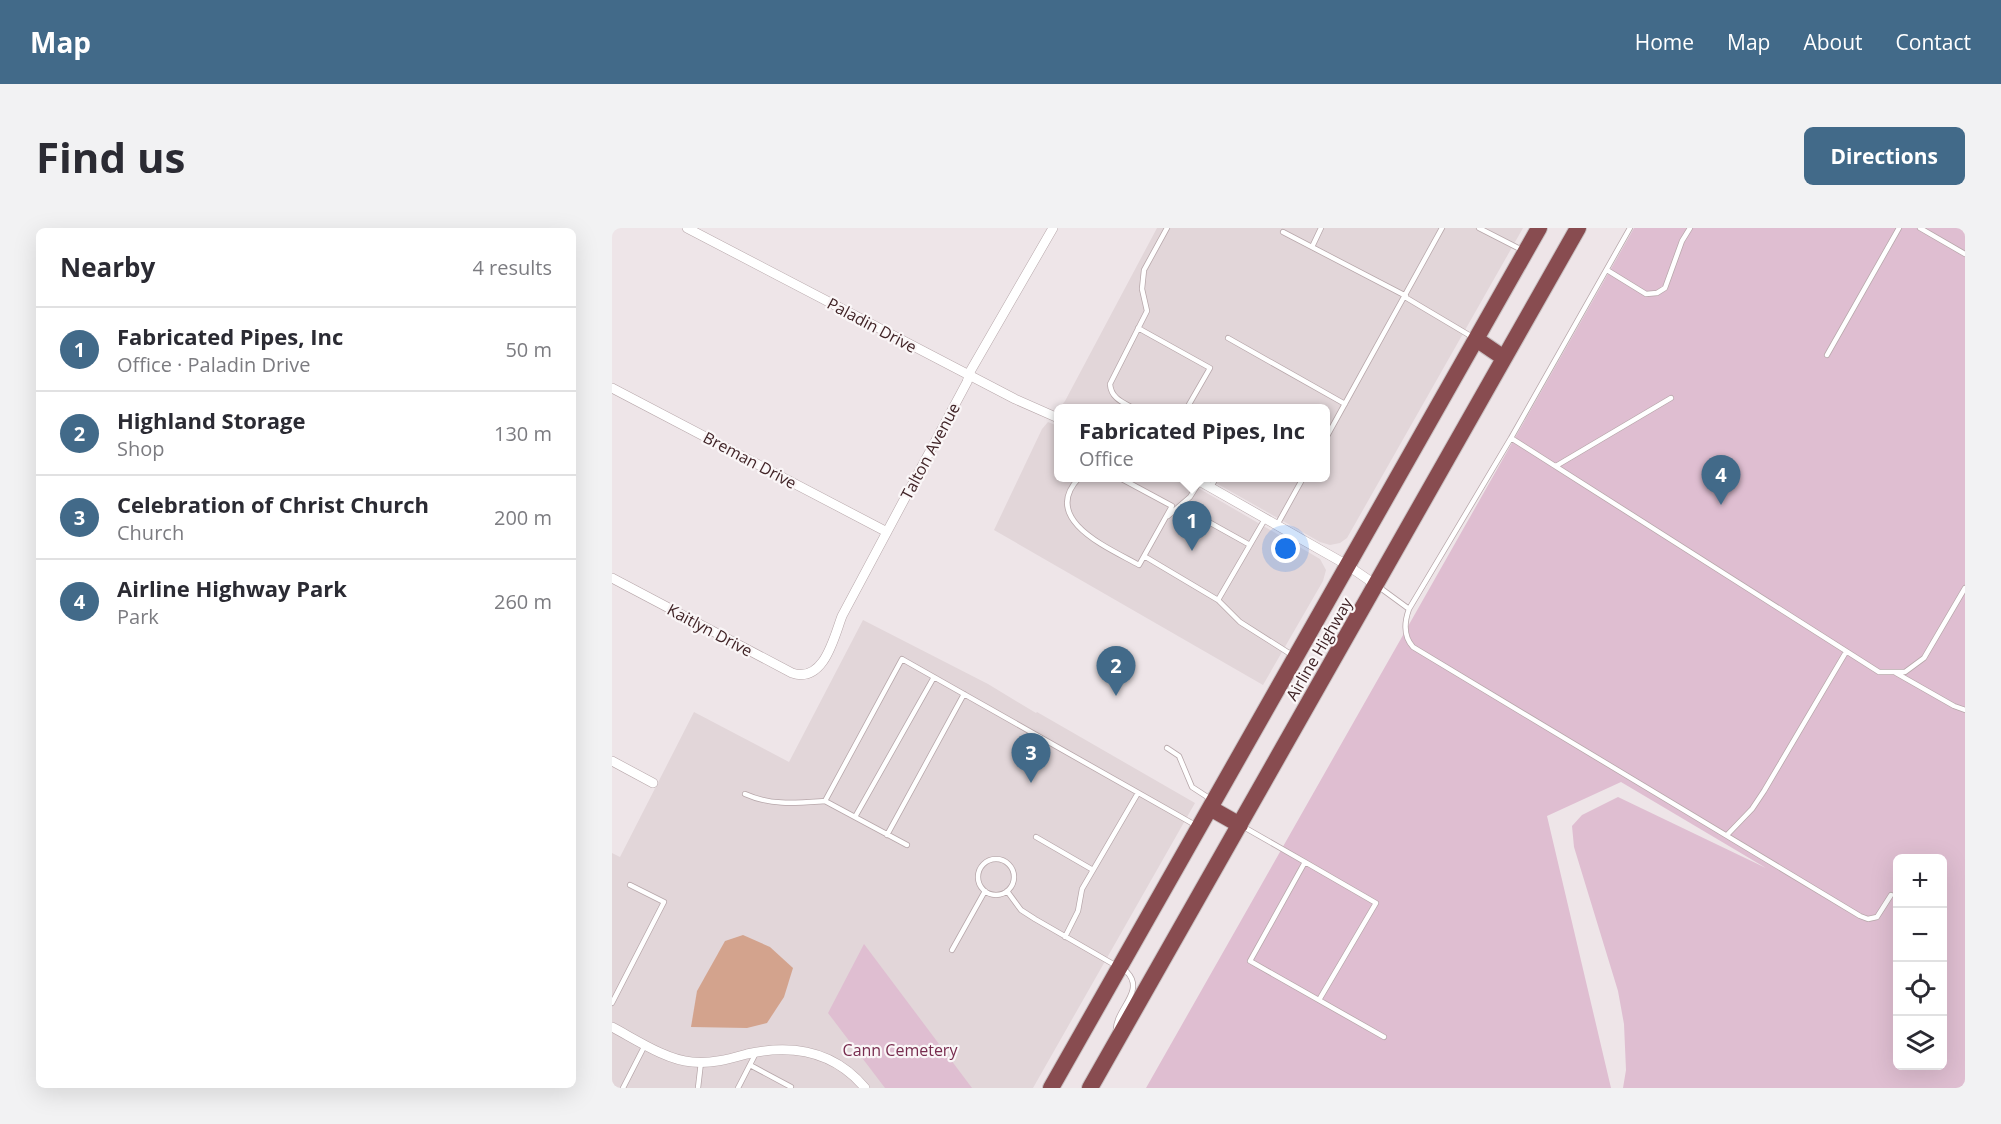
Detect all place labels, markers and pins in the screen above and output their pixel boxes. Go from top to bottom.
pin: 4 [1702,456,1740,505]
pin: 1 [1172,502,1212,551]
pin: 2 [1096,646,1136,696]
pin: 3 [1012,734,1050,783]

